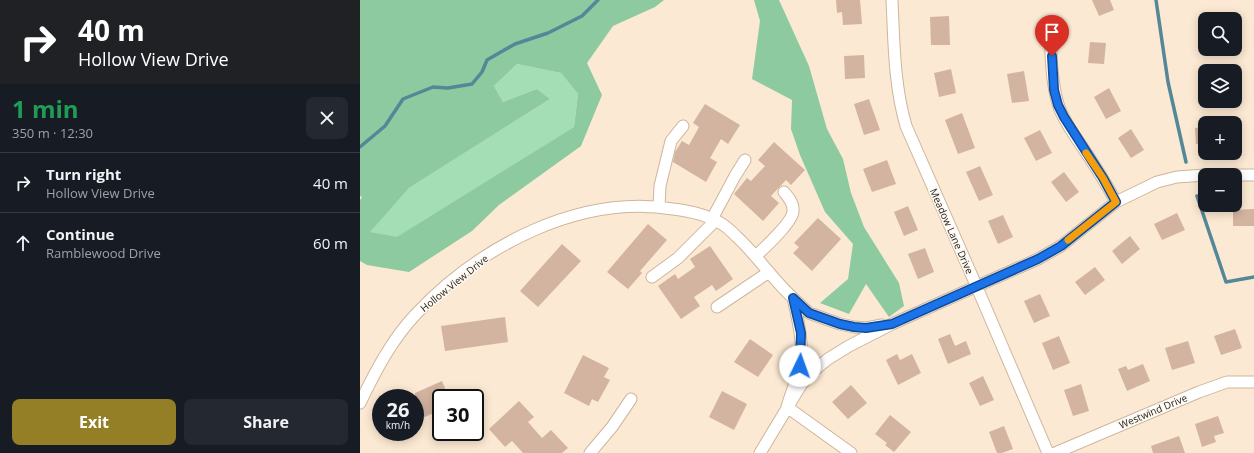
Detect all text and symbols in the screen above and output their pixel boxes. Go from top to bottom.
text: 40 m [78,11,145,49]
map controls [1198,12,1242,212]
button: search [1198,12,1242,56]
pin [1035,15,1069,56]
icon: right [12,16,64,68]
icon: arrive [1041,21,1063,43]
text: Hollow View Drive [78,47,229,71]
button: layers [1198,64,1242,108]
text: 1 min [12,92,79,125]
button: close [306,97,348,139]
button: + [1198,116,1242,160]
text: 350 m · 12:30 [12,124,93,142]
text: Turn right [46,164,121,184]
button: − [1198,168,1242,212]
icon: right [12,172,34,194]
text: 40 m [313,173,348,193]
text: Hollow View Drive [46,184,155,202]
street label: Meadow Lane Drive [927,186,977,276]
text: Continue [46,224,114,244]
icon: ahead [12,232,34,254]
text: 60 m [313,233,348,253]
text: Ramblewood Drive [46,244,161,262]
street label: Hollow View Drive [417,251,491,315]
position arrow [779,345,821,387]
speed limit sign: 30 [432,389,484,441]
street label: Westwind Drive [1117,390,1190,432]
text: 26 [387,396,409,423]
button: Exit [12,399,176,445]
button: Share [184,399,348,445]
text: km/h [386,418,410,432]

